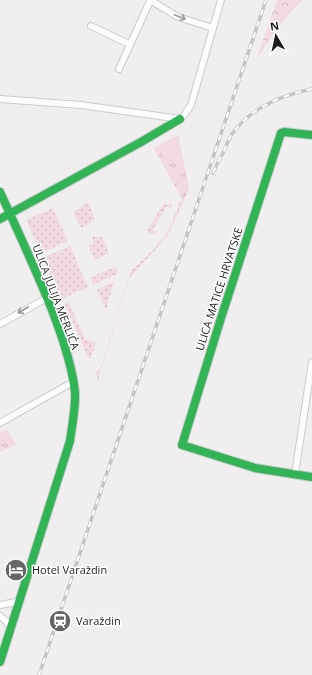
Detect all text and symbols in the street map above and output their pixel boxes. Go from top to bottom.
one-way arrow [174,13,186,21]
north arrow [256,16,296,56]
text: N [269,18,280,34]
street label: ULICA MATICE HRVATSKE [191,225,246,352]
street label: ULICA JULIJA MERLIĆA [29,242,83,352]
one-way arrow [17,307,29,315]
hotel icon: Hotel Varaždin [3,557,29,583]
place label: Hotel Varaždin [32,562,107,577]
station icon: Varaždin [47,608,73,634]
place label: Varaždin [76,613,121,628]

